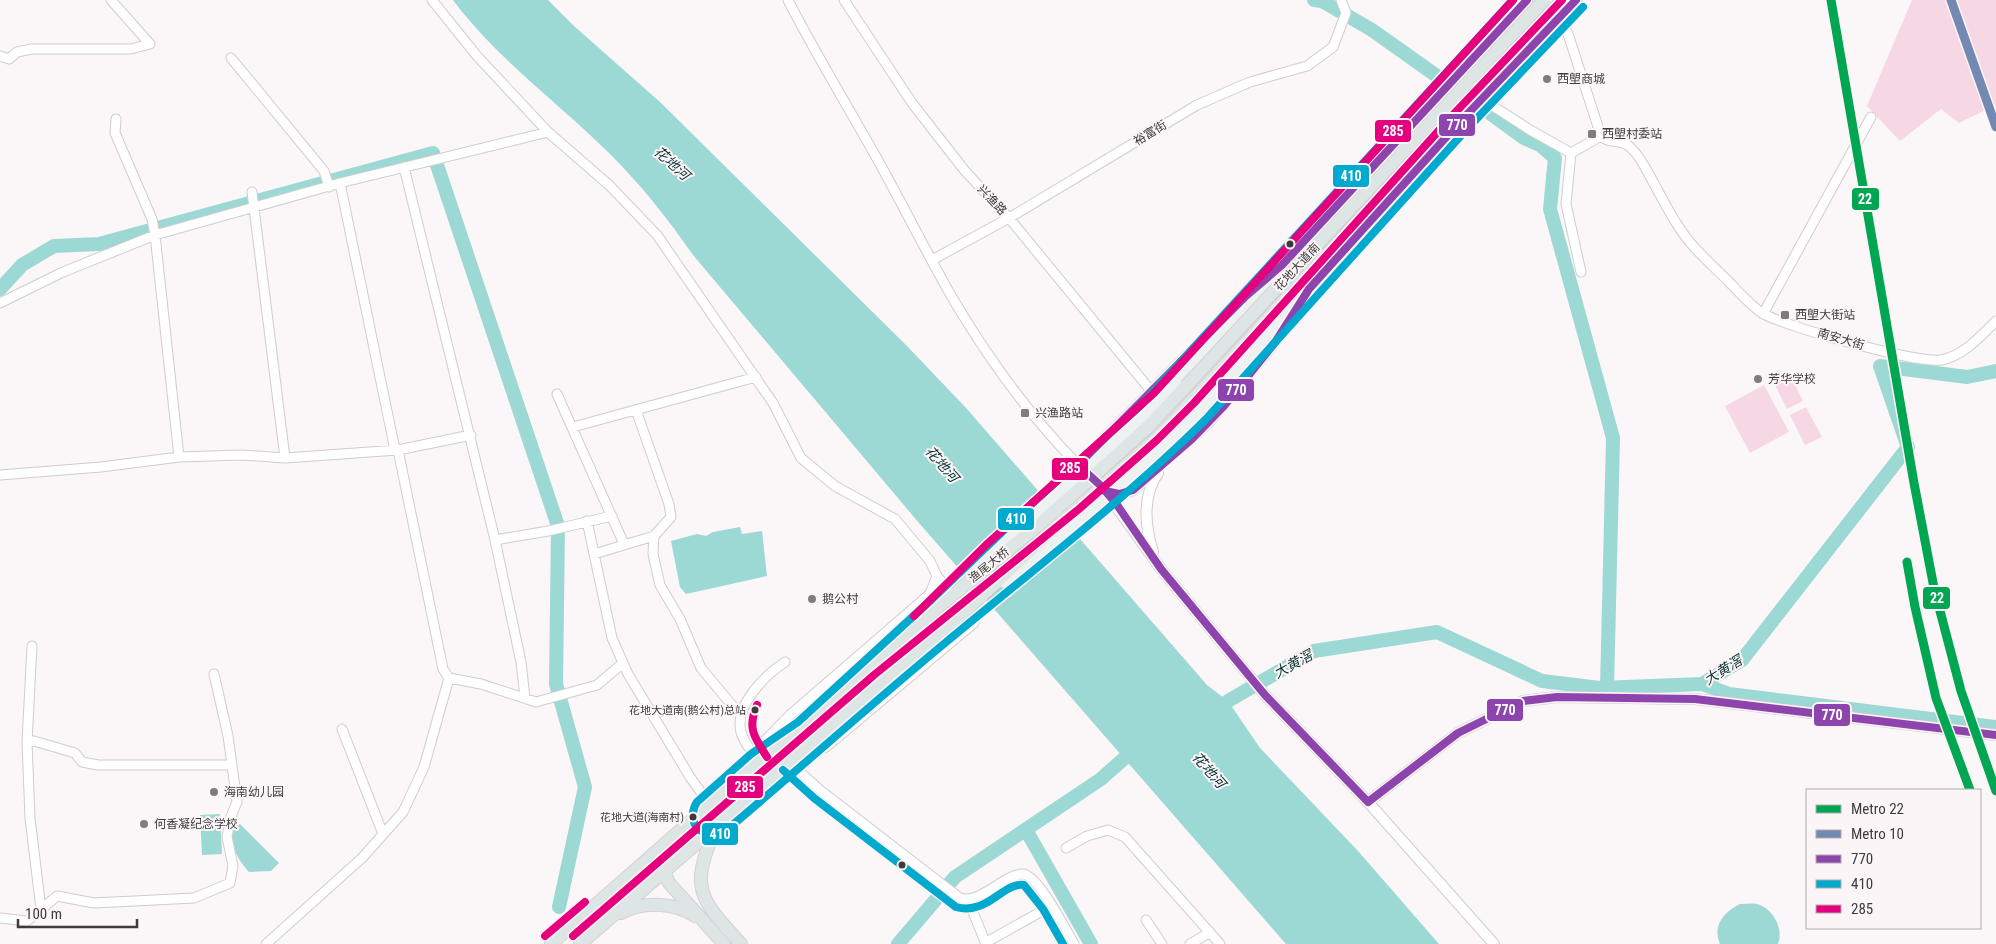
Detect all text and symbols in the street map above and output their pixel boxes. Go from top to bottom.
place label: 西塱商城 [1557,72,1605,86]
marker: 西塱商城 [1541,73,1553,85]
line badge: 770 [1438,113,1476,137]
text: 770 [1446,117,1468,133]
street label: 裕富街 [1131,118,1169,148]
line badge: 285 [1374,119,1412,143]
text: 285 [1382,123,1404,139]
place label: 西塱村委站 [1602,127,1662,141]
marker: 西塱村委站 [1586,128,1598,140]
water label: 花地河 [651,143,695,185]
line badge: 410 [1332,164,1370,188]
text: 410 [1340,168,1362,184]
street label: 兴渔路 [975,182,1009,218]
line badge: 22 [1851,187,1880,211]
text: 22 [1858,191,1872,207]
unlabelled marker [1285,239,1295,249]
street label: 花地大道南 [1271,240,1323,294]
place label: 西塱大街站 [1795,308,1855,322]
marker: 西塱大街站 [1779,309,1791,321]
street label: 南安大街 [1816,326,1866,352]
place label: 芳华学校 [1768,372,1816,386]
marker: 芳华学校 [1752,373,1764,385]
line badge: 770 [1217,378,1255,402]
text: 770 [1225,382,1247,398]
place label: 兴渔路站 [1035,406,1083,420]
marker: 兴渔路站 [1019,407,1031,419]
water label: 花地河 [922,443,964,487]
line badge: 285 [1051,457,1089,481]
text: 285 [1059,460,1081,476]
line badge: 410 [997,507,1035,531]
text: 410 [1005,511,1027,527]
street label: 渔尾大桥 [966,544,1012,586]
line badge: 22 [1922,586,1951,610]
text: 22 [1930,590,1944,606]
place label: 鹅公村 [822,592,859,606]
marker: 鹅公村 [806,593,818,605]
water label: 大黄滘 [1271,646,1317,681]
water label: 大黄滘 [1701,651,1747,688]
line badge: 770 [1486,698,1524,722]
text: 770 [1494,702,1516,718]
line badge: 770 [1813,703,1851,727]
place label: 花地大道南(鹅公村)总站 [629,704,746,717]
marker: 花地大道南(鹅公村)总站 [750,705,760,715]
text: 770 [1821,707,1843,723]
water label: 花地河 [1189,749,1231,793]
line badge: 285 [726,775,764,799]
text: 285 [734,779,756,795]
place label: 海南幼儿园 [224,785,284,799]
marker: 海南幼儿园 [208,786,220,798]
legend [1806,789,1981,929]
text: Metro 22 [1851,800,1904,818]
place label: 花地大道(海南村) [600,811,684,824]
marker: 花地大道(海南村) [688,812,698,822]
place label: 何香凝纪念学校 [154,817,238,831]
marker: 何香凝纪念学校 [138,818,150,830]
line badge: 410 [701,822,739,846]
text: Metro 10 [1851,825,1904,843]
text: 410 [709,826,731,842]
text: 770 [1851,850,1873,868]
unlabelled marker [897,860,907,870]
text: 410 [1851,875,1873,893]
scale bar [18,896,136,928]
text: 285 [1851,900,1873,918]
text: 100 m [25,905,62,923]

